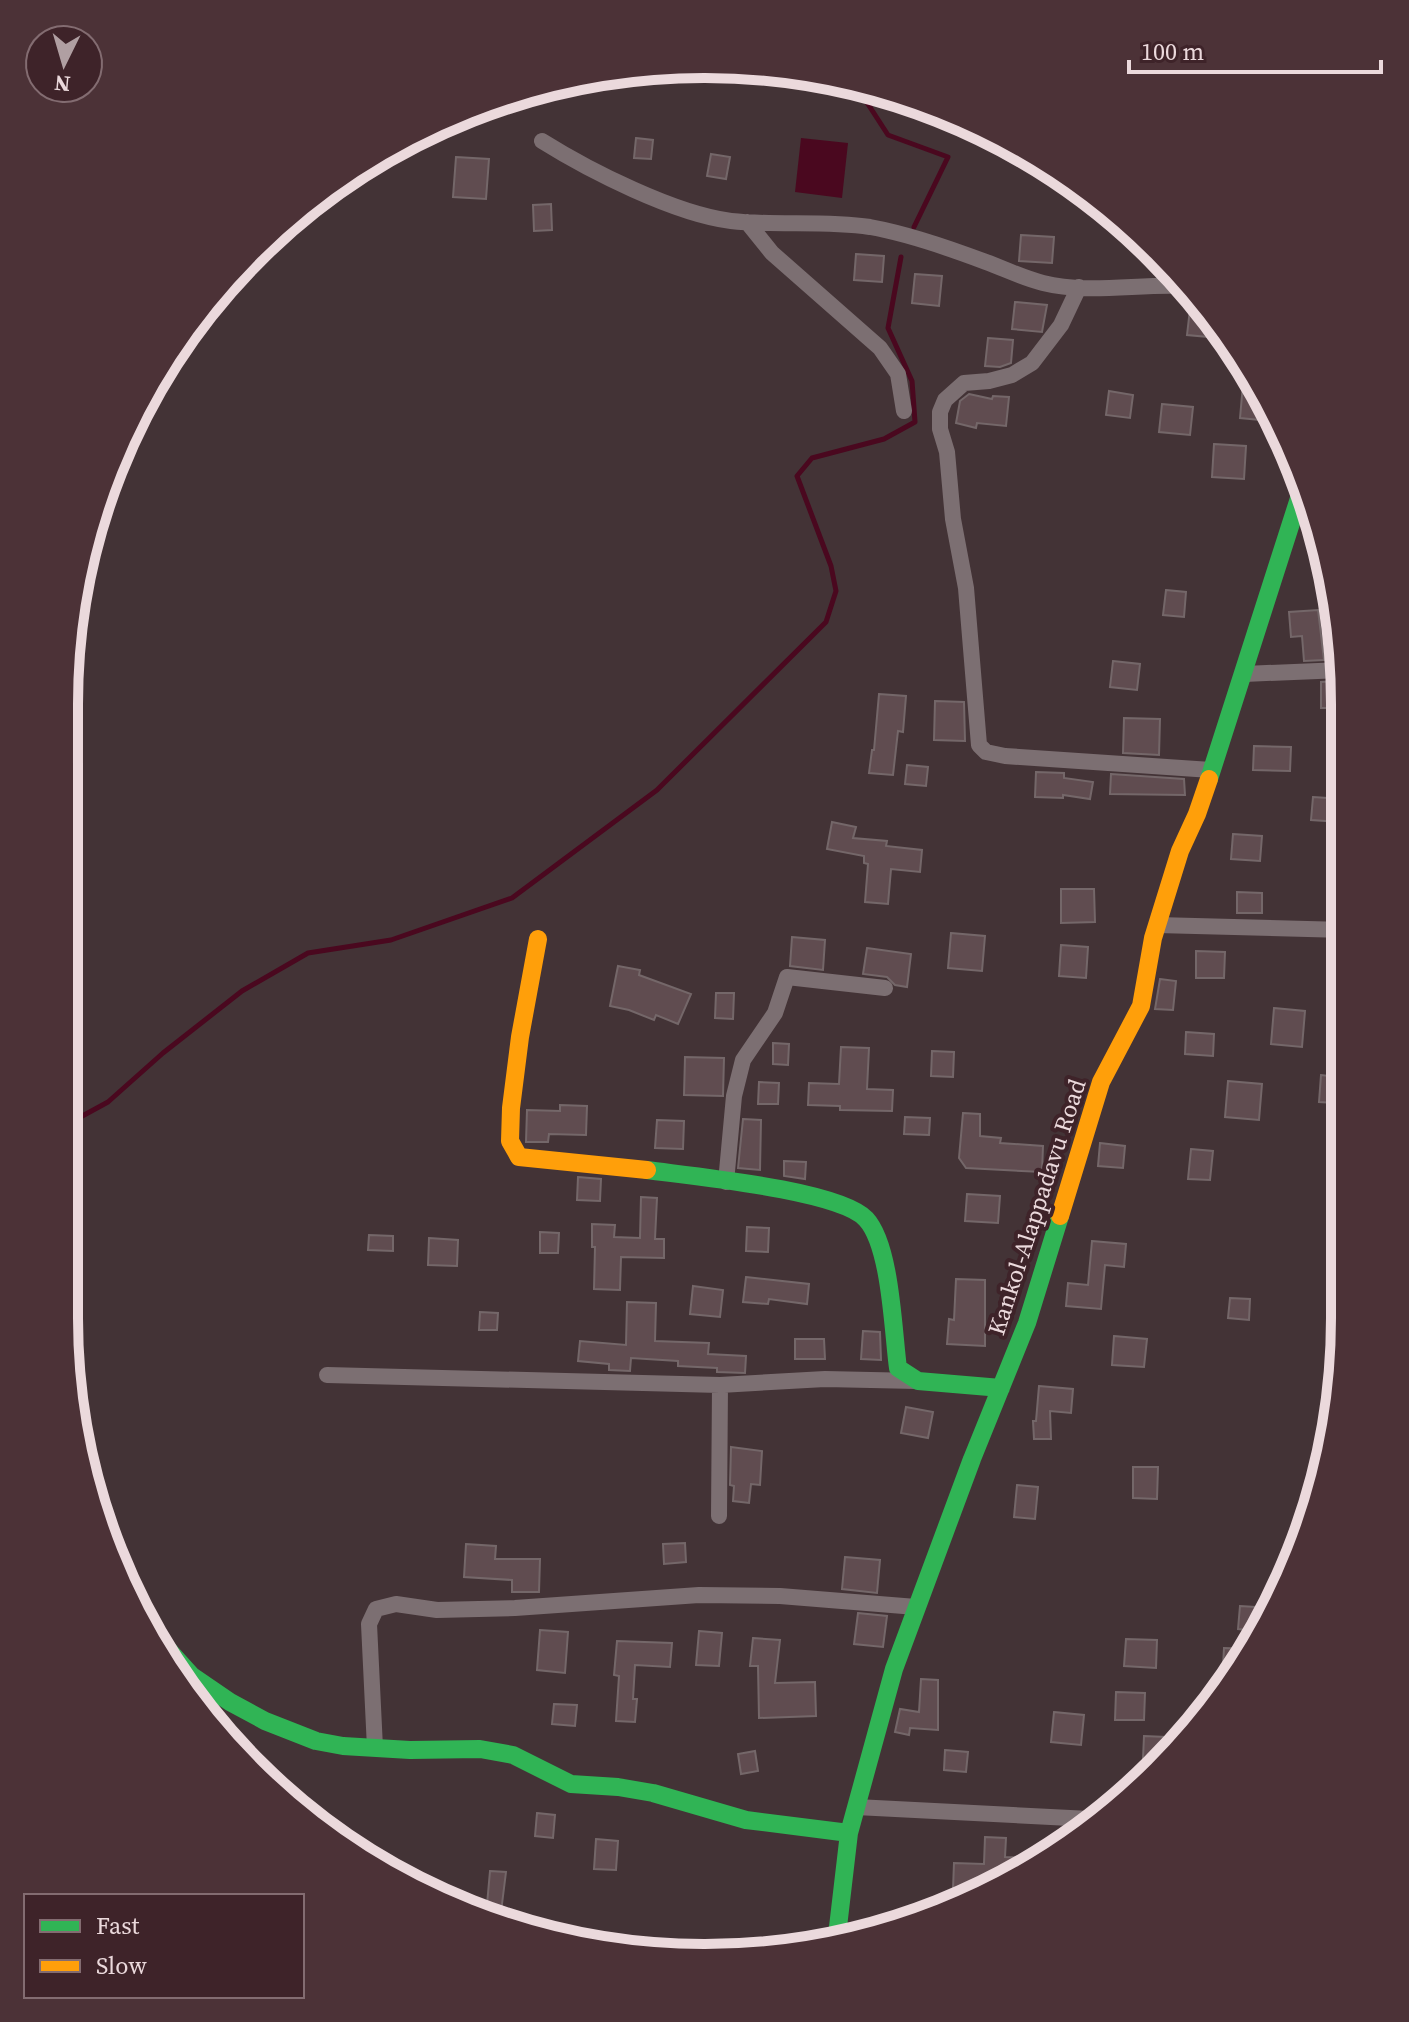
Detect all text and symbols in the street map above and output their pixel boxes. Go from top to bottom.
north arrow [24,24,104,104]
scale bar [1129,24,1381,74]
text: 100 m [1141,35,1204,68]
text: N [53,68,72,100]
street label: Kankol-Alappadavu Road [979,1074,1094,1339]
legend [24,1894,304,1998]
text: Fast [96,1909,140,1942]
text: Slow [96,1949,147,1982]

